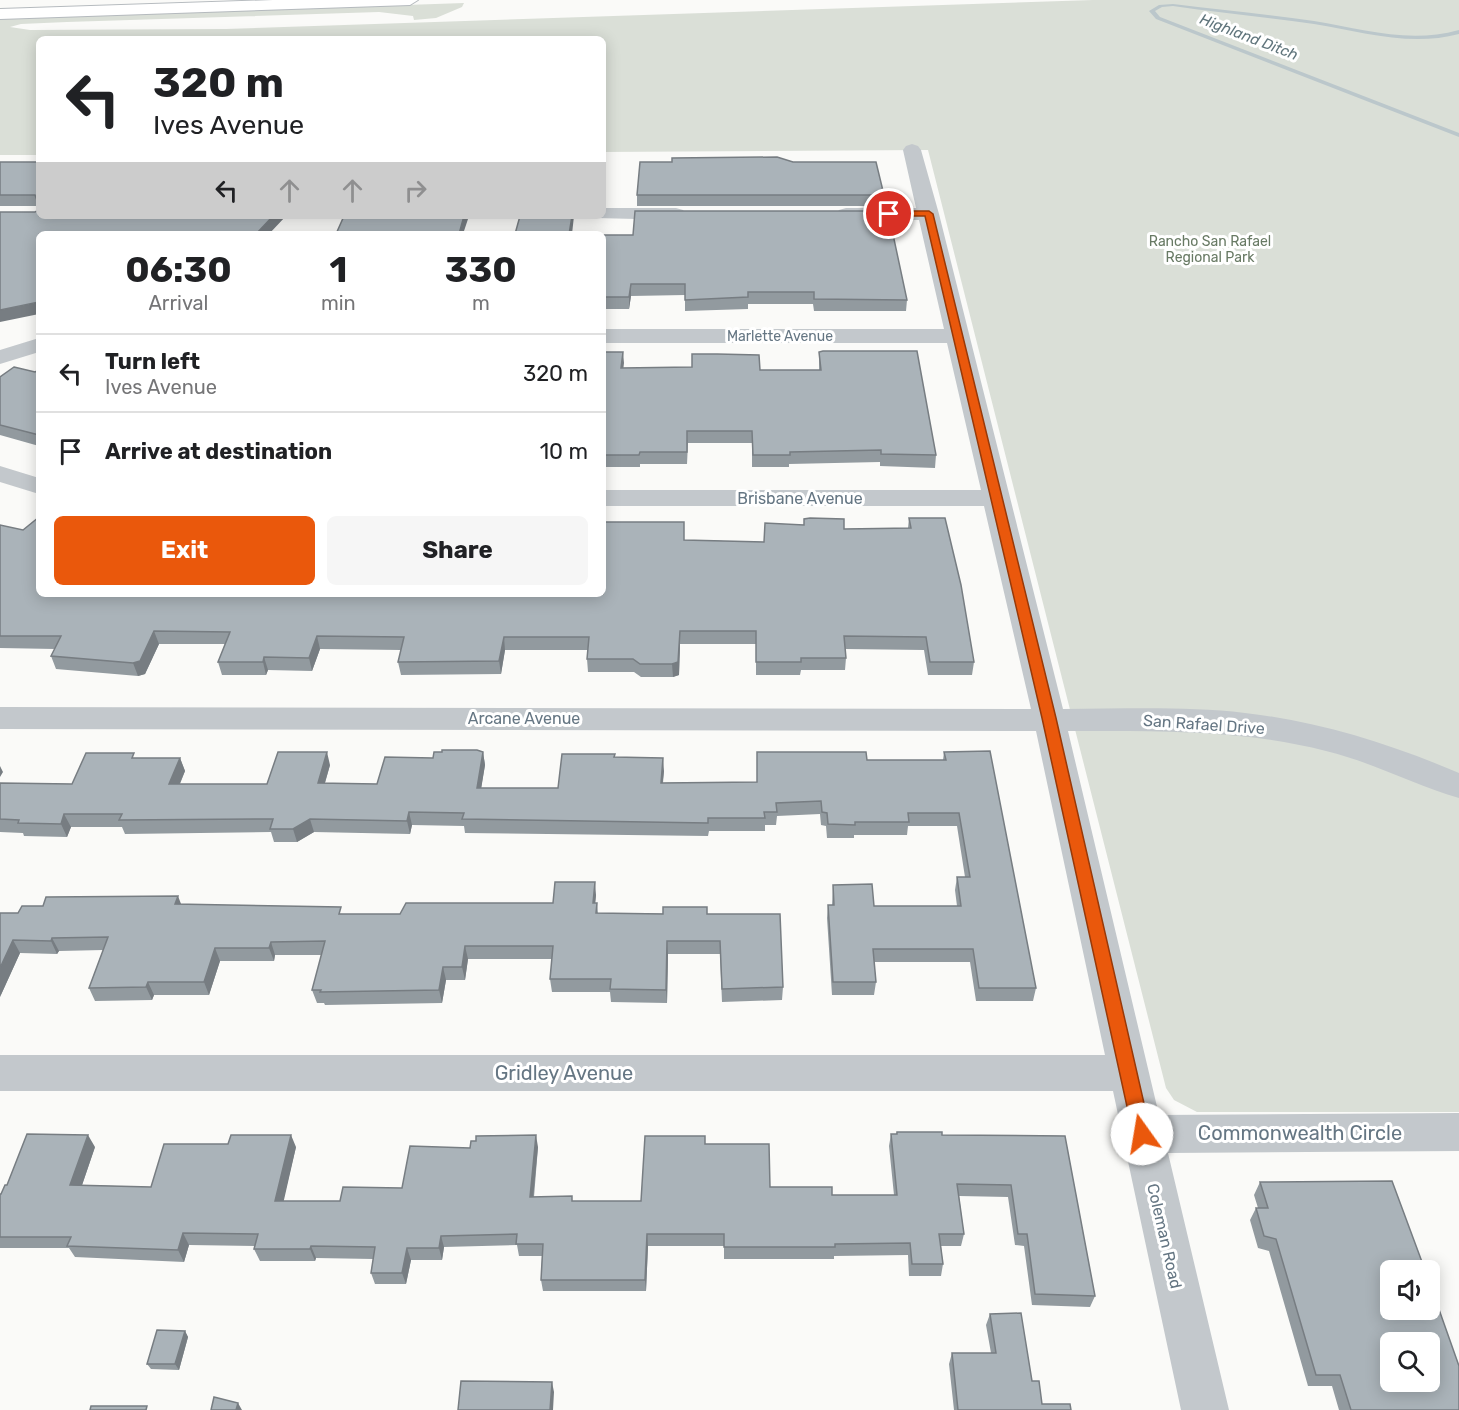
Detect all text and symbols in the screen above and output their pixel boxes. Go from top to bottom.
water label: Highland Ditch [1197,10,1301,64]
text: 320 m [153,58,284,108]
icon: left [54,60,132,138]
text: Ives Avenue [153,109,304,141]
icon: left [210,174,243,207]
icon: ahead [273,174,306,207]
icon: ahead [336,174,369,207]
icon: right [399,174,432,207]
pin [863,188,914,239]
icon: arrive [872,197,905,230]
park label: Rancho San Rafael Regional Park [1149,233,1271,266]
text: 06:30 [125,248,232,291]
text: 1 [329,248,347,291]
text: 330 [445,248,517,291]
text: Arrival [148,291,208,315]
text: min [321,291,356,315]
text: m [472,291,490,315]
street label: Marlette Avenue [727,328,833,345]
text: Turn left [105,348,200,375]
icon: left [54,357,87,390]
text: 320 m [523,360,588,387]
text: Ives Avenue [105,375,217,399]
icon: arrive [54,435,87,468]
text: Arrive at destination [105,438,332,465]
text: 10 m [540,438,588,465]
street label: Brisbane Avenue [737,489,863,508]
button: Exit [54,516,315,585]
button: Share [327,516,588,585]
street label: Arcane Avenue [468,709,580,728]
street label: San Rafael Drive [1143,711,1265,738]
street label: Gridley Avenue [495,1061,633,1085]
position arrow [1110,1102,1174,1166]
street label: Commonwealth Circle [1198,1121,1402,1145]
street label: Coleman Road [1143,1182,1186,1291]
map controls [1380,1260,1440,1392]
button: sound [1380,1260,1440,1320]
button: search [1380,1332,1440,1392]

